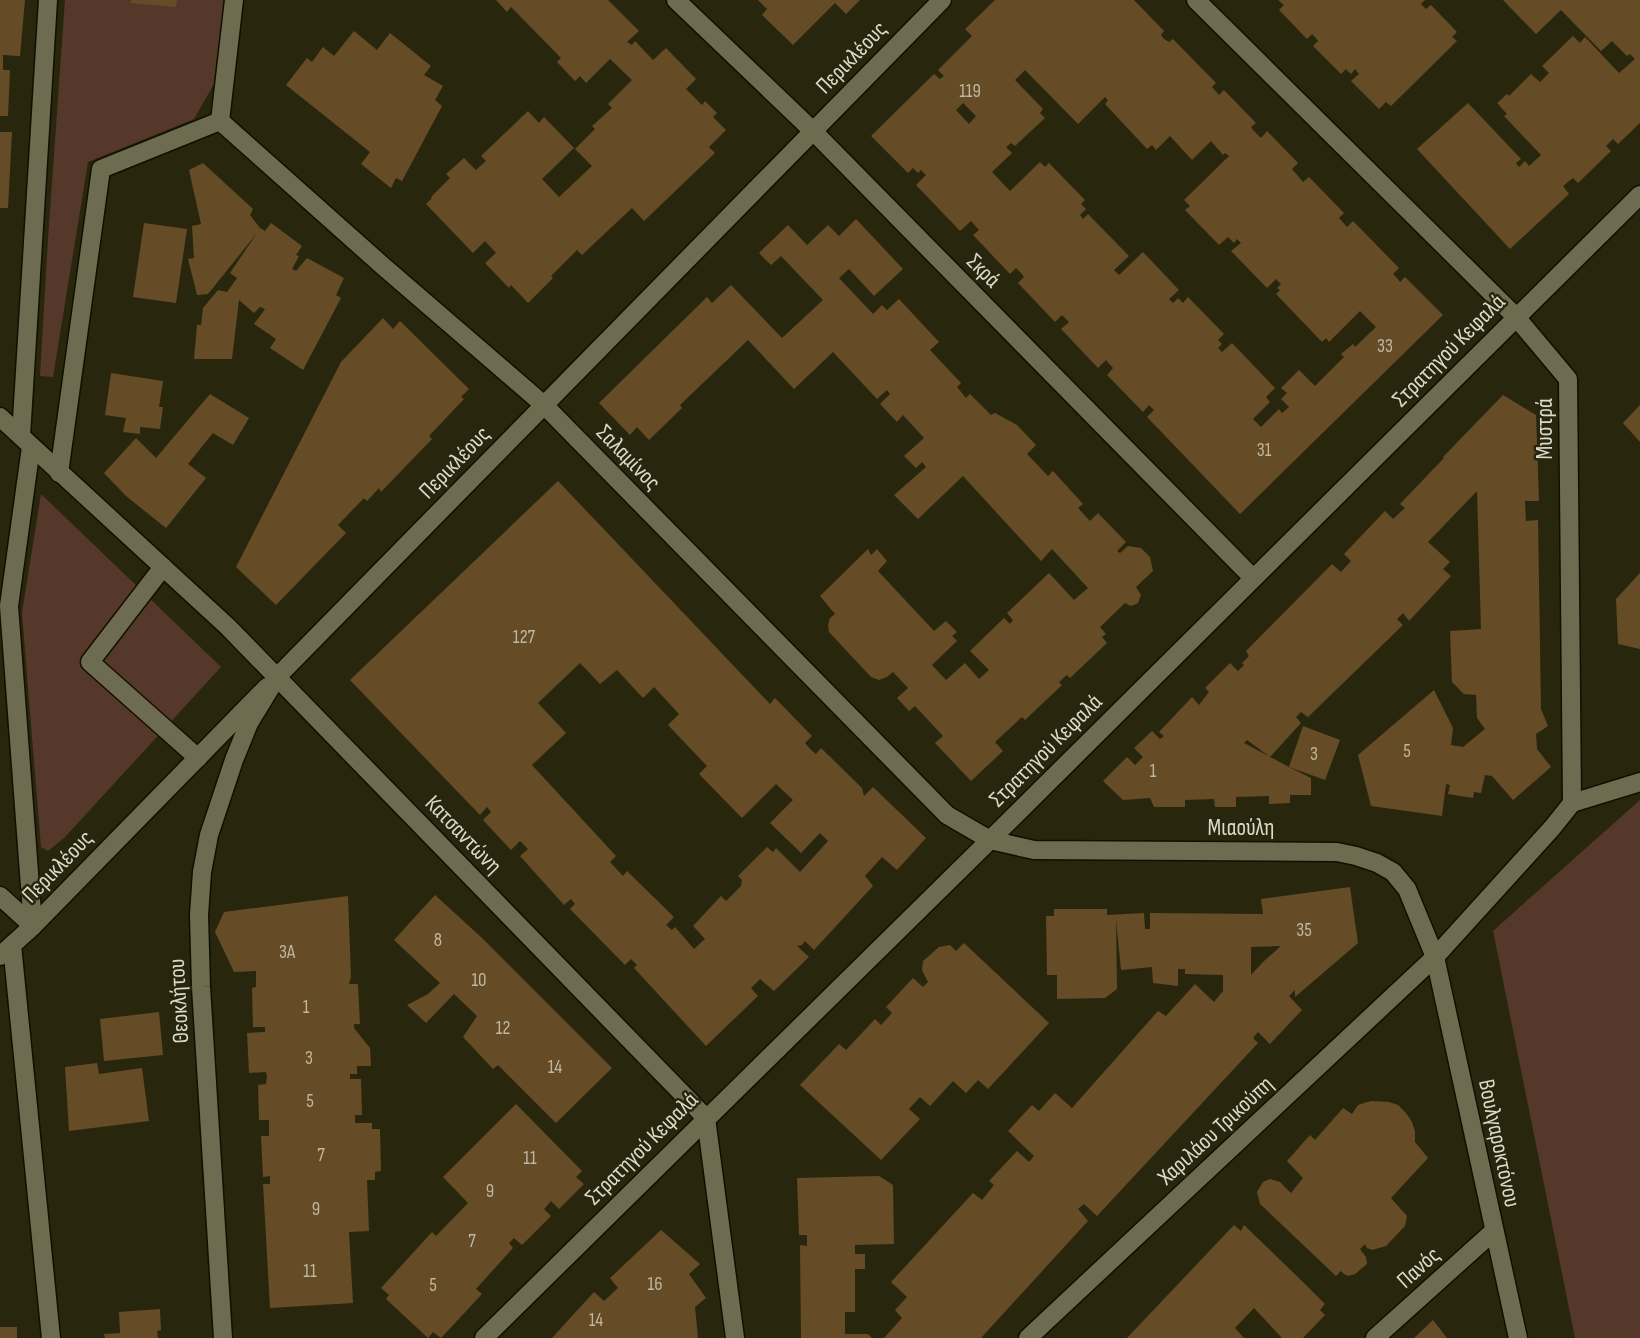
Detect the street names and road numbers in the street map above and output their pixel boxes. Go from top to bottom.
street label: Περικλέους [810,15,893,100]
street label: Σκρά [960,248,1006,294]
street label: Στρατηγού Κεφαλά [1386,288,1511,413]
street label: Μυστρά [1531,398,1559,460]
street label: Σαλαμίνος [590,419,666,496]
street label: Περικλέους [413,420,496,505]
street label: Στρατηγού Κεφαλά [983,688,1108,813]
street label: Κατσαντώνη [419,790,507,880]
street label: Μιαούλη [1208,814,1274,842]
street label: Περικλέους [16,824,99,909]
street label: Θεοκλήτου [163,958,195,1044]
street label: Χαριλάου Τρικούπη [1152,1070,1279,1192]
street label: Βουλγαροκτόνου [1472,1077,1526,1210]
street label: Στρατηγού Κεφαλά [579,1086,704,1211]
street label: Πανός [1391,1241,1446,1294]

